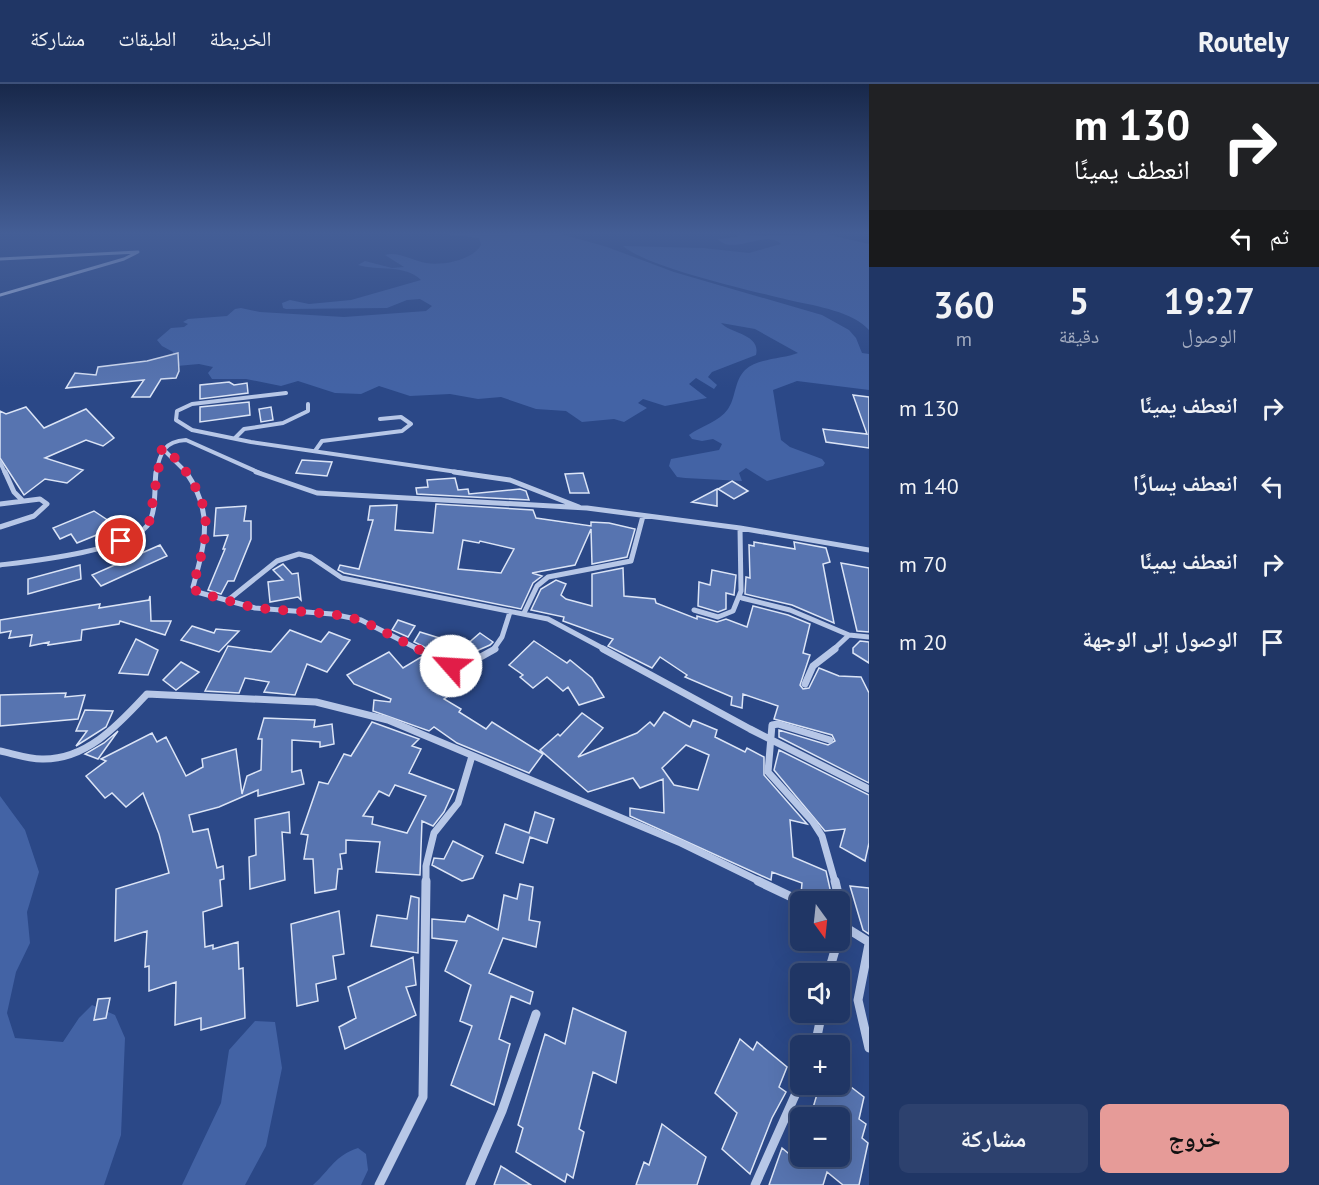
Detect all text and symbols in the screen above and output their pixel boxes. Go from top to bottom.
text: Routely [1198,23,1289,60]
text: مشاركة [30,25,85,52]
text: الطبقات [118,25,177,52]
text: الخريطة [210,25,271,52]
text: 130 m [1074,97,1190,152]
icon: right [1211,108,1289,186]
text: انعطف يمينًا [1074,152,1190,186]
icon: left [1225,222,1258,255]
text: ثم [1270,222,1289,250]
text: 5 [1069,277,1089,324]
text: 19:27 [1163,277,1255,324]
text: 360 [933,281,994,328]
text: دقيقة [1059,323,1099,349]
text: الوصول [1181,323,1237,349]
text: m [956,326,972,352]
text: انعطف يمينًا [1139,391,1238,419]
icon: right [1256,392,1289,425]
text: 130 m [899,394,959,422]
text: انعطف يسارًا [1133,469,1238,497]
icon: left [1256,470,1289,503]
text: 140 m [899,472,959,500]
pin [95,515,146,566]
icon: arrive [104,524,137,557]
text: انعطف يمينًا [1139,547,1238,575]
icon: right [1256,548,1289,581]
text: 70 m [899,550,947,578]
text: الوصول إلى الوجهة [1082,625,1238,653]
icon: arrive [1256,626,1289,659]
text: 20 m [899,628,947,656]
position arrow [419,634,483,698]
north arrow [790,891,850,951]
map controls [790,891,850,1167]
button: sound [790,963,850,1023]
button: + [790,1035,850,1095]
button: مشاركة [899,1104,1088,1173]
button: خروج [1100,1104,1289,1173]
button: − [790,1107,850,1167]

